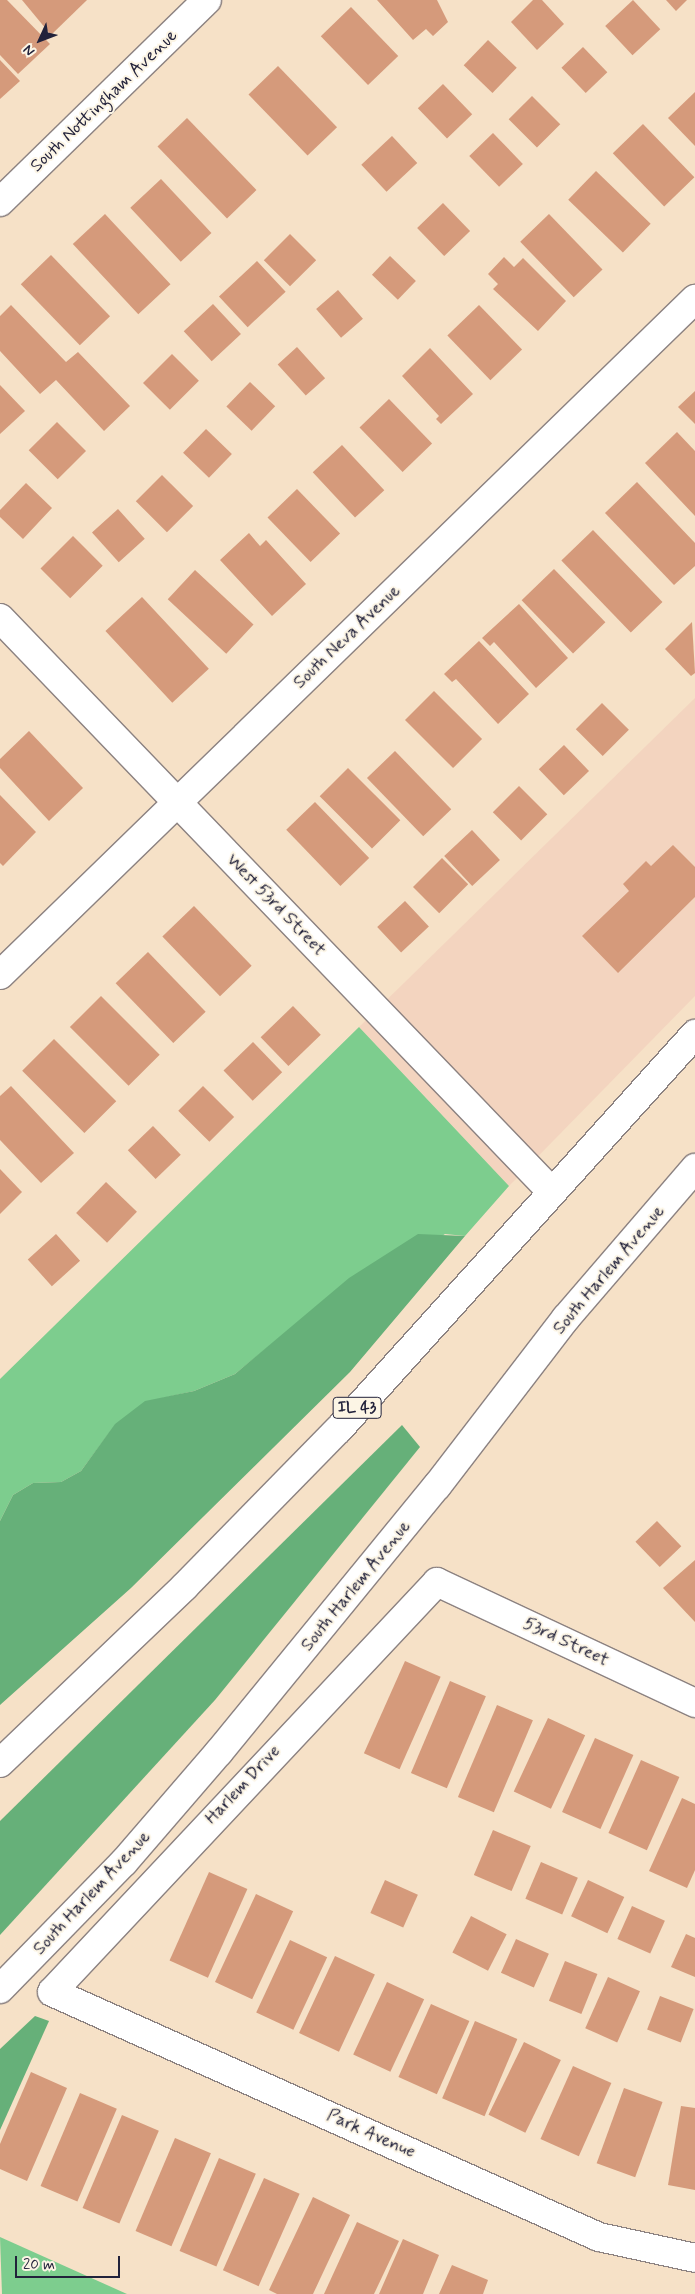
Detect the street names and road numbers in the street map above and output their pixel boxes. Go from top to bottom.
street label: South Nottingham Avenue [27,26,181,176]
street label: South Neva Avenue [288,580,406,694]
street label: West 53rd Street [222,850,330,960]
street label: South Harlem Avenue [549,1202,669,1338]
road number: IL 43 [332,1395,382,1422]
street label: South Harlem Avenue [297,1517,415,1655]
street label: 53rd Street [520,1613,612,1671]
street label: Harlem Drive [201,1741,285,1829]
street label: South Harlem Avenue [29,1827,155,1959]
street label: Park Avenue [322,2104,420,2164]

